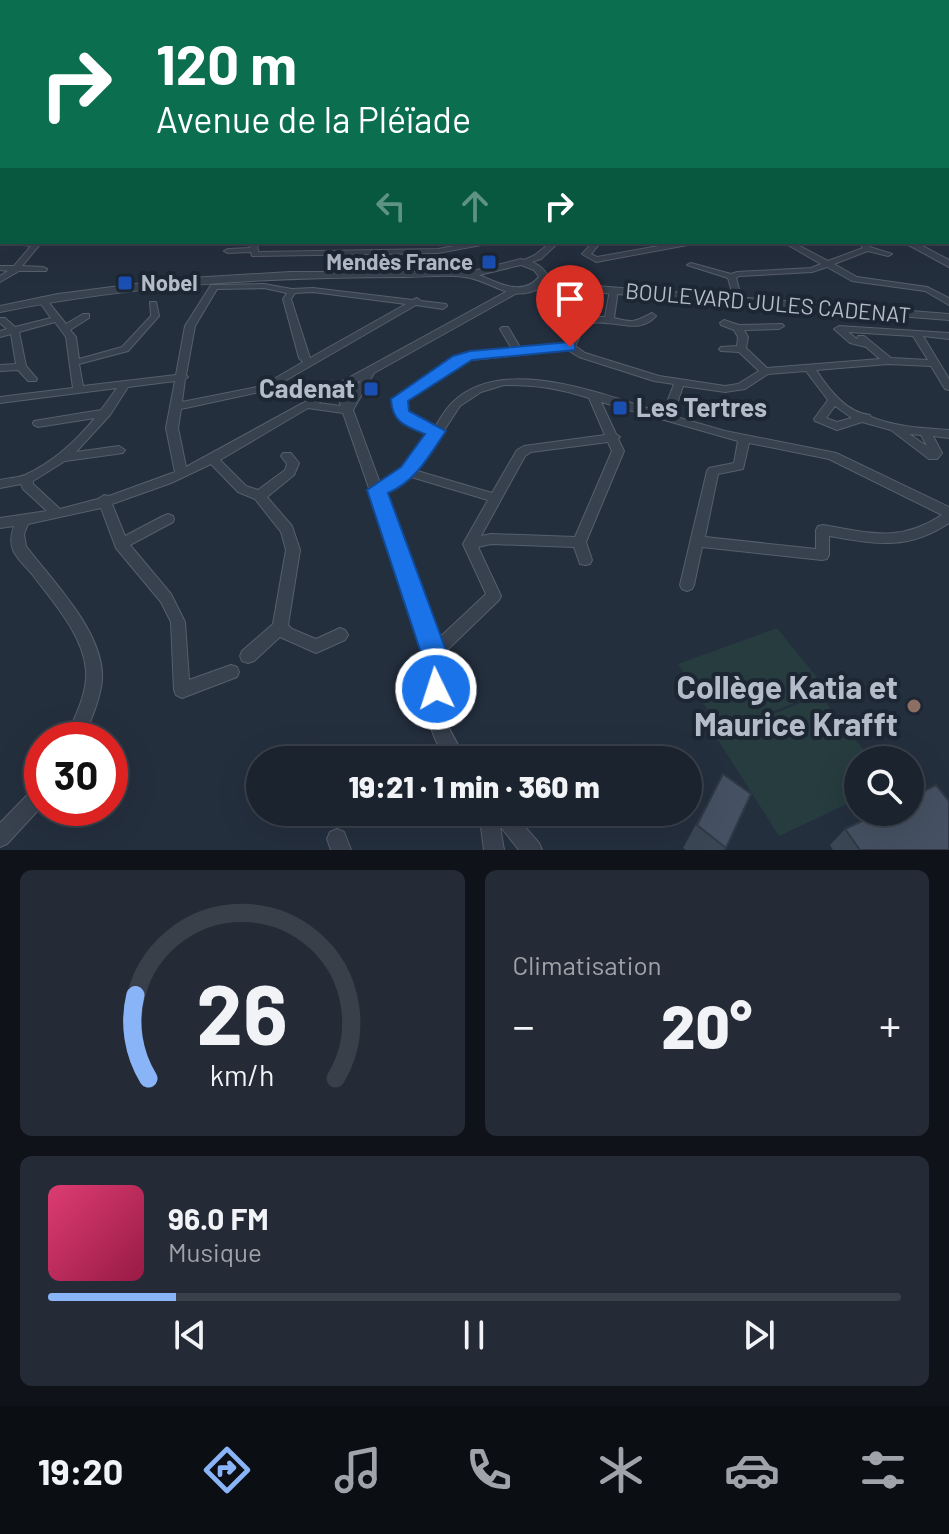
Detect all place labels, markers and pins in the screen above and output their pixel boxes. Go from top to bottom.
place label: Mendès France [326,248,473,274]
marker: Mendès France [480,253,498,271]
pin [536,265,604,347]
place label: Nobel [141,269,198,295]
marker: Nobel [116,274,134,292]
place label: Cadenat [259,372,355,403]
marker: Cadenat [362,380,380,398]
place label: Les Tertres [636,391,767,422]
marker: Les Tertres [611,399,629,417]
place label: Collège Katia et Maurice Krafft [677,667,898,742]
marker: Collège Katia et Maurice Krafft [905,697,923,715]

